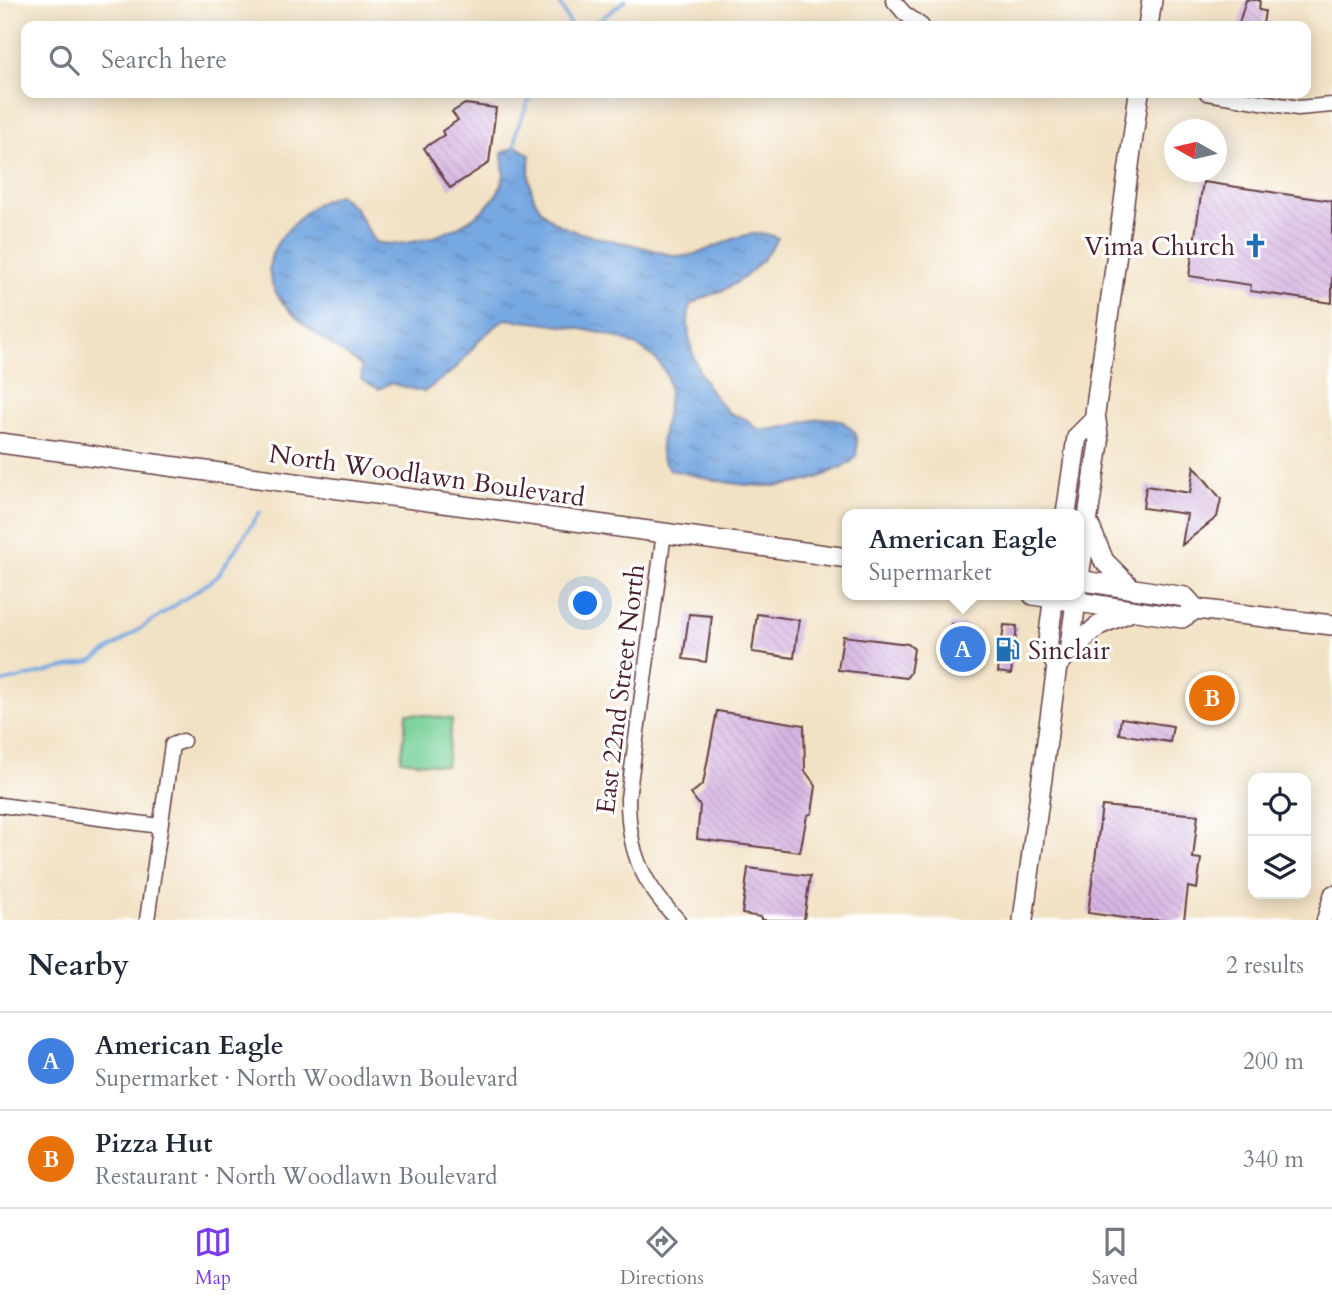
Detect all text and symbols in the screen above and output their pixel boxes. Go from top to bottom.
search box [21,21,1311,98]
icon: search [45,41,83,79]
text: Search here [101,42,227,77]
north arrow [1164,119,1227,182]
place label: Vima Church [1084,229,1235,264]
church icon: Vima Church [1241,232,1269,260]
street label: North Woodlawn Boulevard [267,436,587,515]
popup [842,509,1084,600]
text: American Eagle [869,522,1057,557]
text: Supermarket [869,557,992,588]
street label: East 22nd Street North [588,562,653,816]
your location [568,586,602,620]
pin: A [940,623,986,675]
place label: Sinclair [1028,633,1110,668]
fuel station icon: Sinclair [994,636,1022,664]
pin: B [1189,672,1235,724]
map controls [1248,773,1311,899]
button: locate [1248,773,1311,836]
button: layers [1248,836,1311,899]
text: Nearby [28,945,129,986]
text: 2 results [1226,950,1304,981]
text: American Eagle [95,1028,284,1063]
text: A [42,1046,60,1077]
text: 200 m [1243,1046,1304,1077]
text: Supermarket · North Woodlawn Boulevard [95,1063,518,1094]
text: Pizza Hut [95,1126,212,1161]
text: B [43,1144,59,1175]
text: 340 m [1243,1144,1304,1175]
text: Restaurant · North Woodlawn Boulevard [95,1161,497,1192]
tab: Map [194,1223,232,1291]
tab: Directions [620,1223,704,1291]
tab: Saved [1092,1223,1138,1291]

